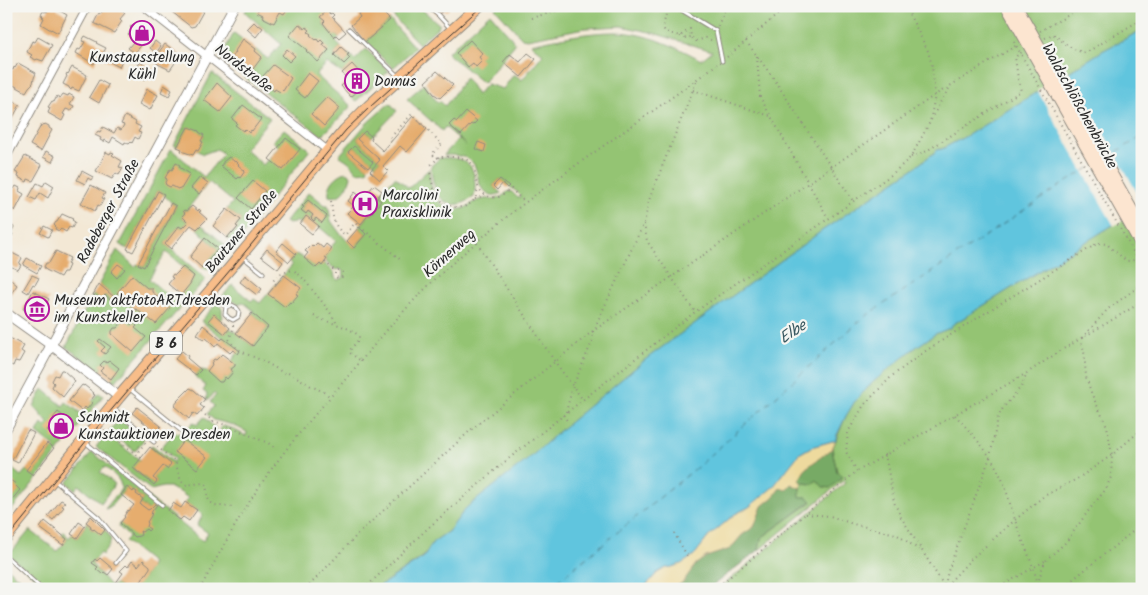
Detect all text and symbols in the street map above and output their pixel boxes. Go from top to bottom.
shop icon: Kunstausstellung Kühl [129,20,155,46]
street label: Nordstraße [209,38,278,100]
street label: Waldschlößchenbrücke [1035,39,1124,174]
place label: Kunstausstellung Kühl [89,46,195,87]
building icon: Domus [344,68,370,94]
place label: Domus [374,70,417,94]
street label: Radeberger Straße [71,155,147,268]
street label: Bautzner Straße [199,184,284,279]
place label: Marcolini Praxisklinik [382,184,452,225]
hospital icon: Marcolini Praxisklinik [352,191,378,217]
street label: Körnerweg [418,223,482,284]
place label: Museum aktfotoARTdresden im Kunstkeller [54,289,230,330]
museum icon: Museum aktfotoARTdresden im Kunstkeller [24,296,50,322]
water label: Elbe [774,313,813,351]
road number: B 6 [150,332,182,354]
place label: Schmidt Kunstauktionen Dresden [78,406,231,447]
shop icon: Schmidt Kunstauktionen Dresden [48,413,74,439]

